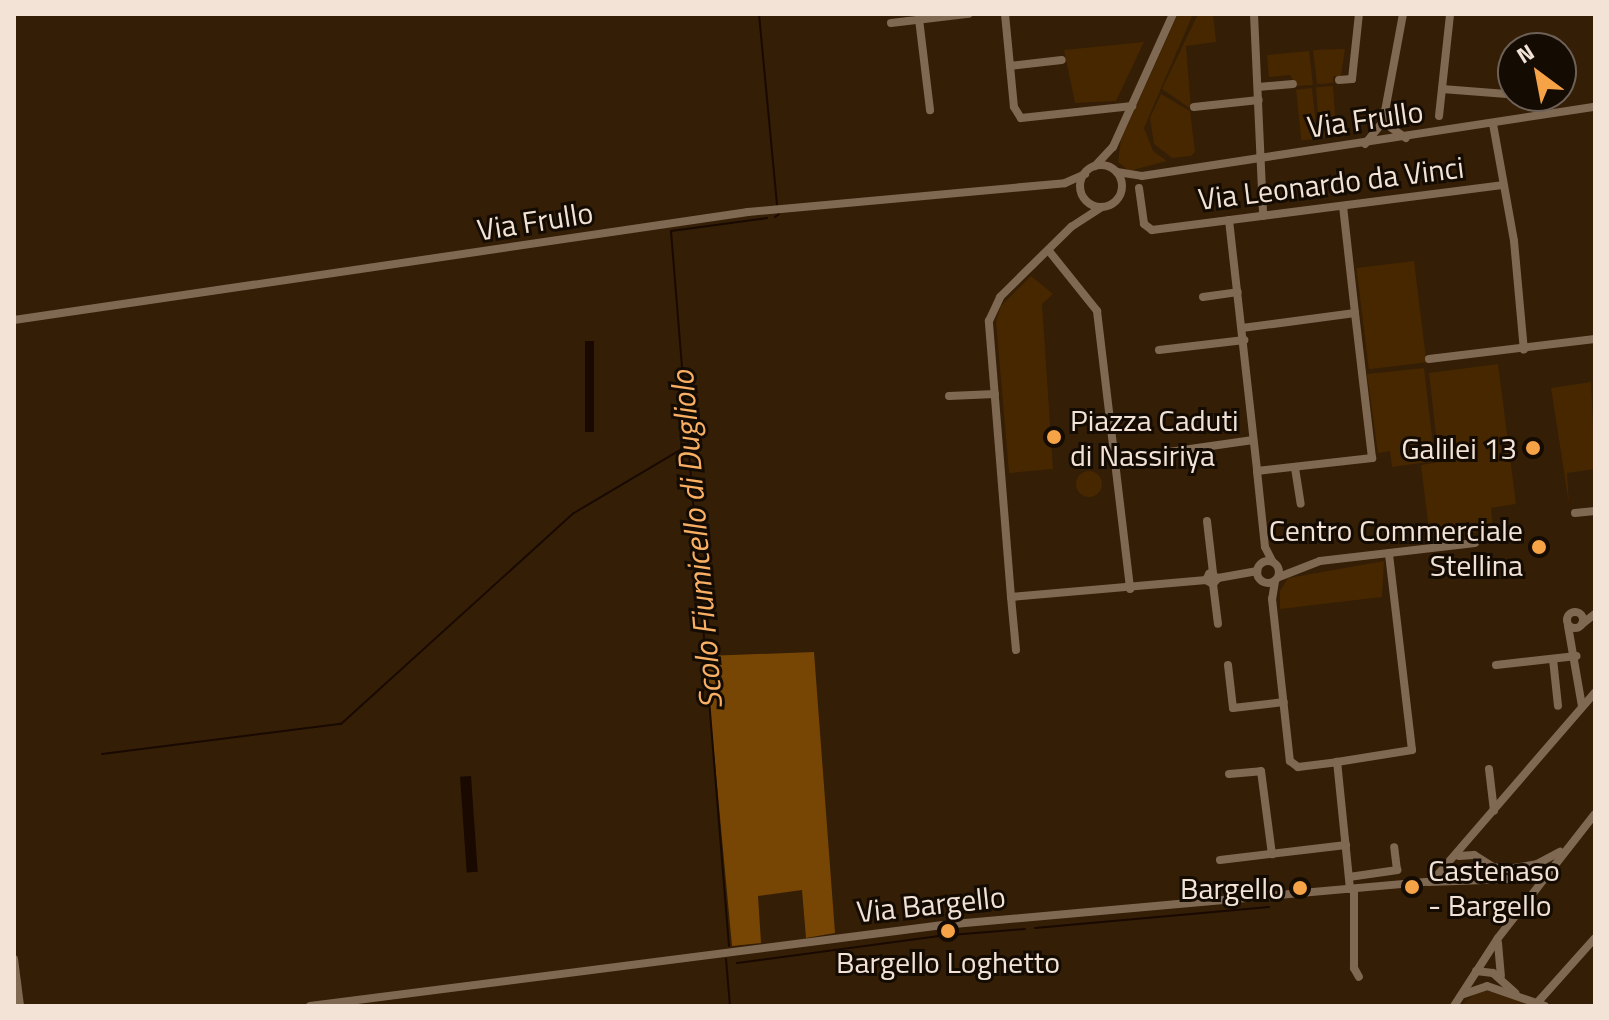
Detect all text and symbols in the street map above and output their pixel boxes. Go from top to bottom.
north arrow [1497,32,1577,112]
text: N [1510,35,1541,72]
street label: Via Frullo [1305,93,1425,145]
street label: Via Leonardo da Vinci [1196,149,1466,217]
street label: Via Frullo [474,194,596,248]
water label: Scolo Fiumicello di Dugliolo [662,369,730,711]
place label: Piazza Caduti di Nassiriya [1070,402,1239,472]
marker: Piazza Caduti di Nassiriya [1045,428,1063,446]
place label: Galilei 13 [1401,430,1517,466]
marker: Galilei 13 [1524,439,1542,457]
place label: Centro Commerciale Stellina [1269,512,1523,582]
marker: Centro Commerciale Stellina [1530,538,1548,556]
place label: Castenaso - Bargello [1428,852,1560,922]
place label: Bargello [1180,870,1284,906]
street label: Via Bargello [855,878,1007,930]
marker: Castenaso - Bargello [1403,878,1421,896]
marker: Bargello [1291,879,1309,897]
marker: Bargello Loghetto [939,922,957,940]
place label: Bargello Loghetto [836,944,1060,980]

